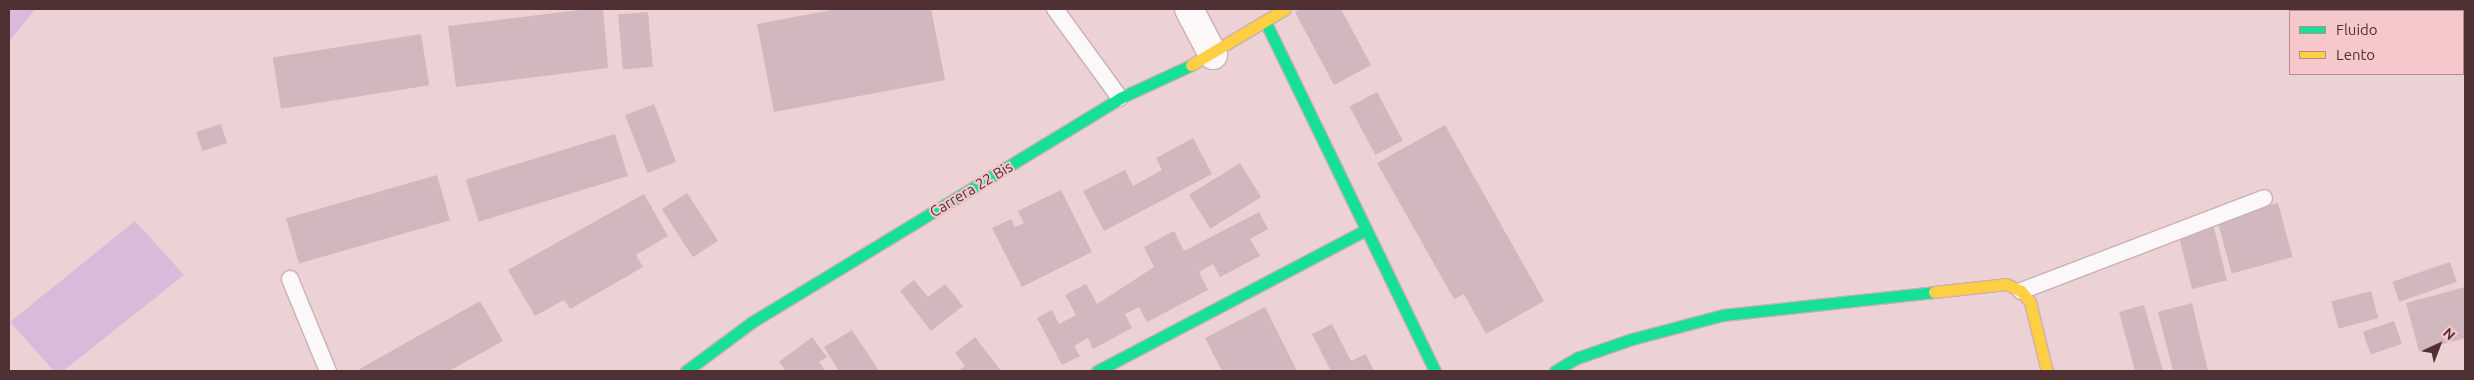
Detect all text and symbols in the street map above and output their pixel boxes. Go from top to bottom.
legend [2289,10,2464,75]
text: Fluido [2336,21,2378,38]
text: Lento [2336,46,2375,63]
street label: Carrera 22 Bis [926,157,1016,221]
north arrow [2414,320,2464,370]
text: N [2440,325,2459,343]

